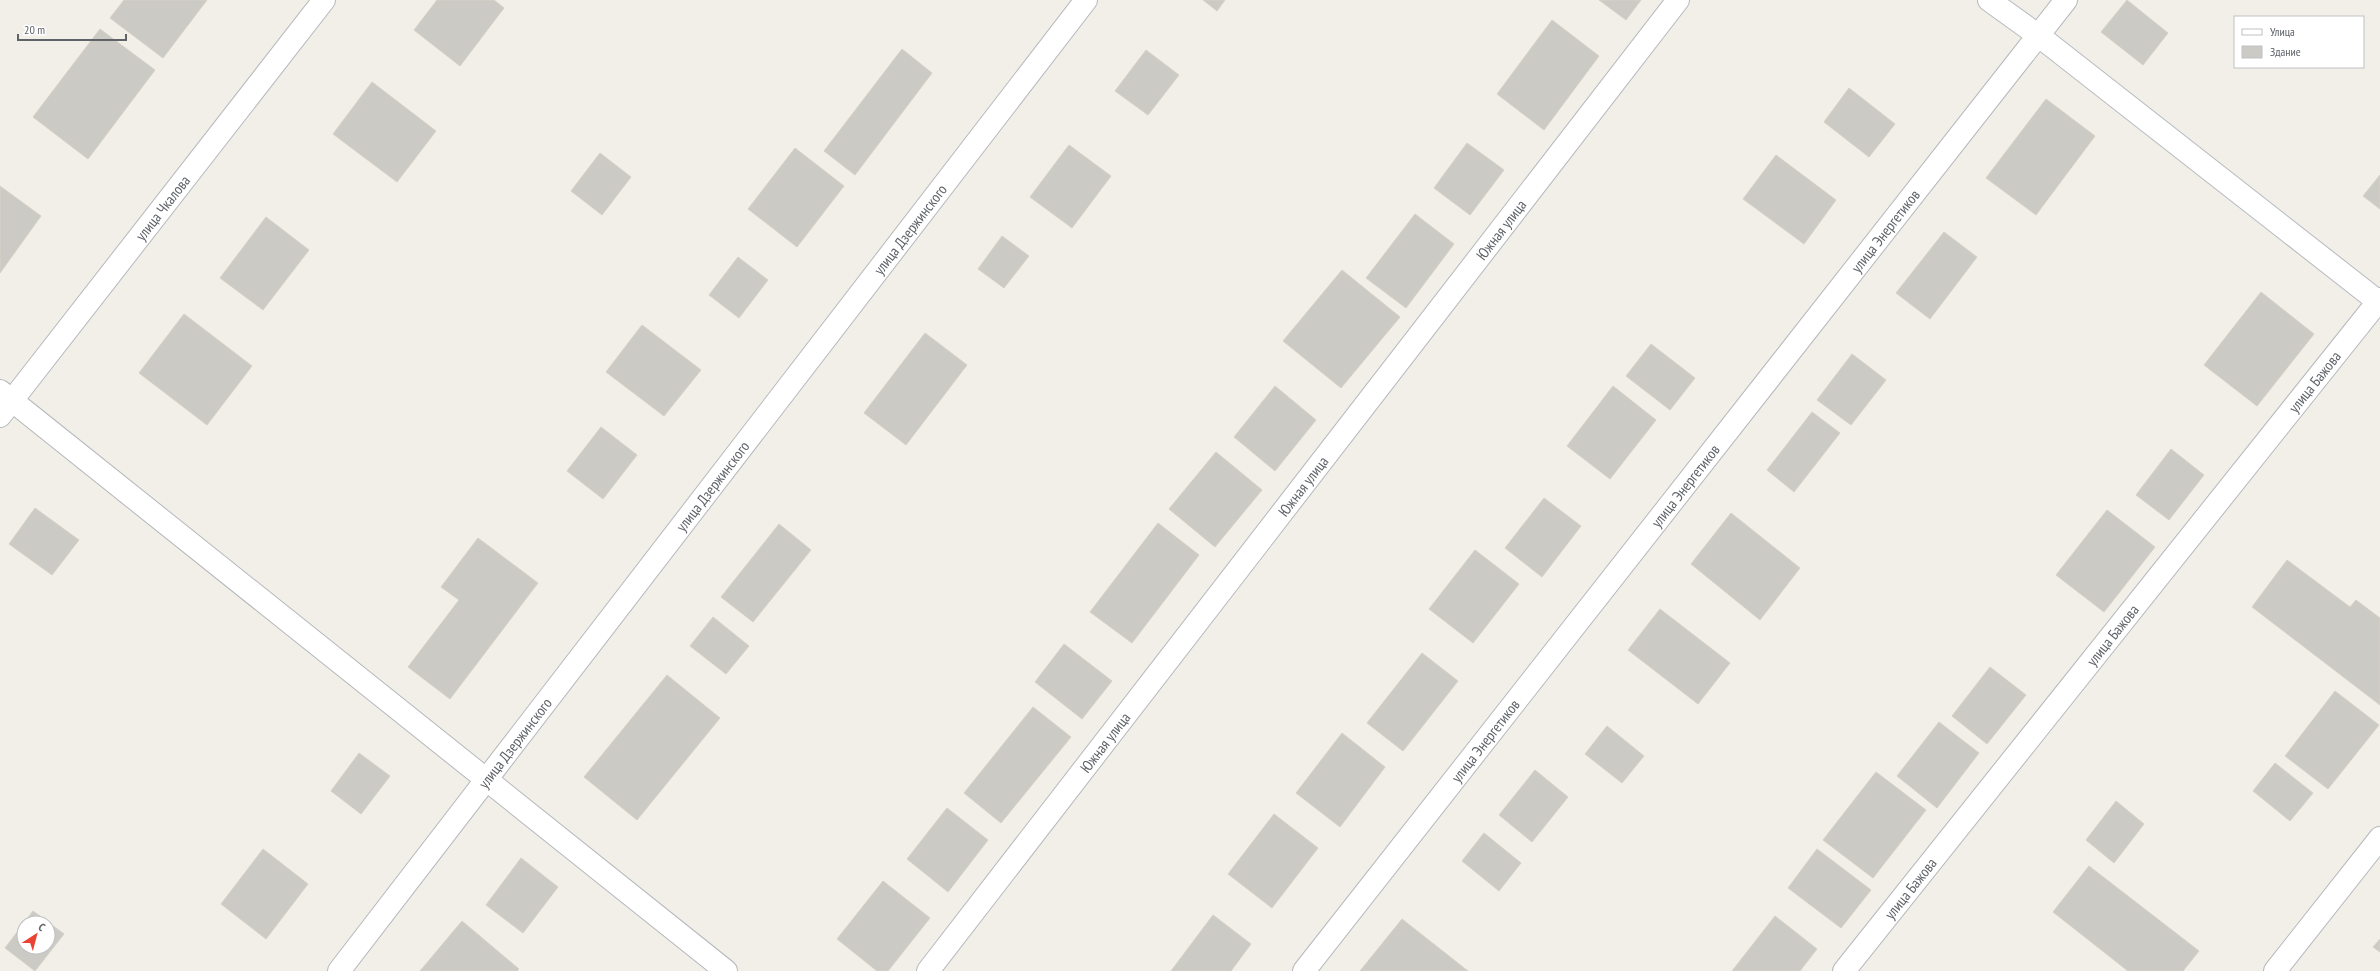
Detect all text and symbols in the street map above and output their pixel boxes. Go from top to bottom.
scale bar [18,16,126,42]
legend [2234,16,2364,68]
text: 20 m [24,22,45,37]
text: Улица [2270,24,2295,39]
text: Здание [2270,44,2301,59]
street label: улица Чкалова [131,171,194,244]
street label: улица Дзержинского [869,180,951,278]
street label: улица Энергетиков [1846,185,1923,276]
street label: Южная улица [1472,195,1530,263]
street label: улица Бажова [2284,347,2344,416]
street label: улица Дзержинского [671,437,753,535]
street label: улица Энергетиков [1646,440,1723,531]
street label: Южная улица [1273,452,1332,520]
street label: улица Бажова [2082,600,2142,669]
street label: улица Дзержинского [474,694,555,792]
street label: улица Энергетиков [1446,695,1523,786]
street label: Южная улица [1075,708,1134,776]
street label: улица Бажова [1880,854,1940,923]
north arrow [16,915,56,955]
text: С [36,920,48,934]

